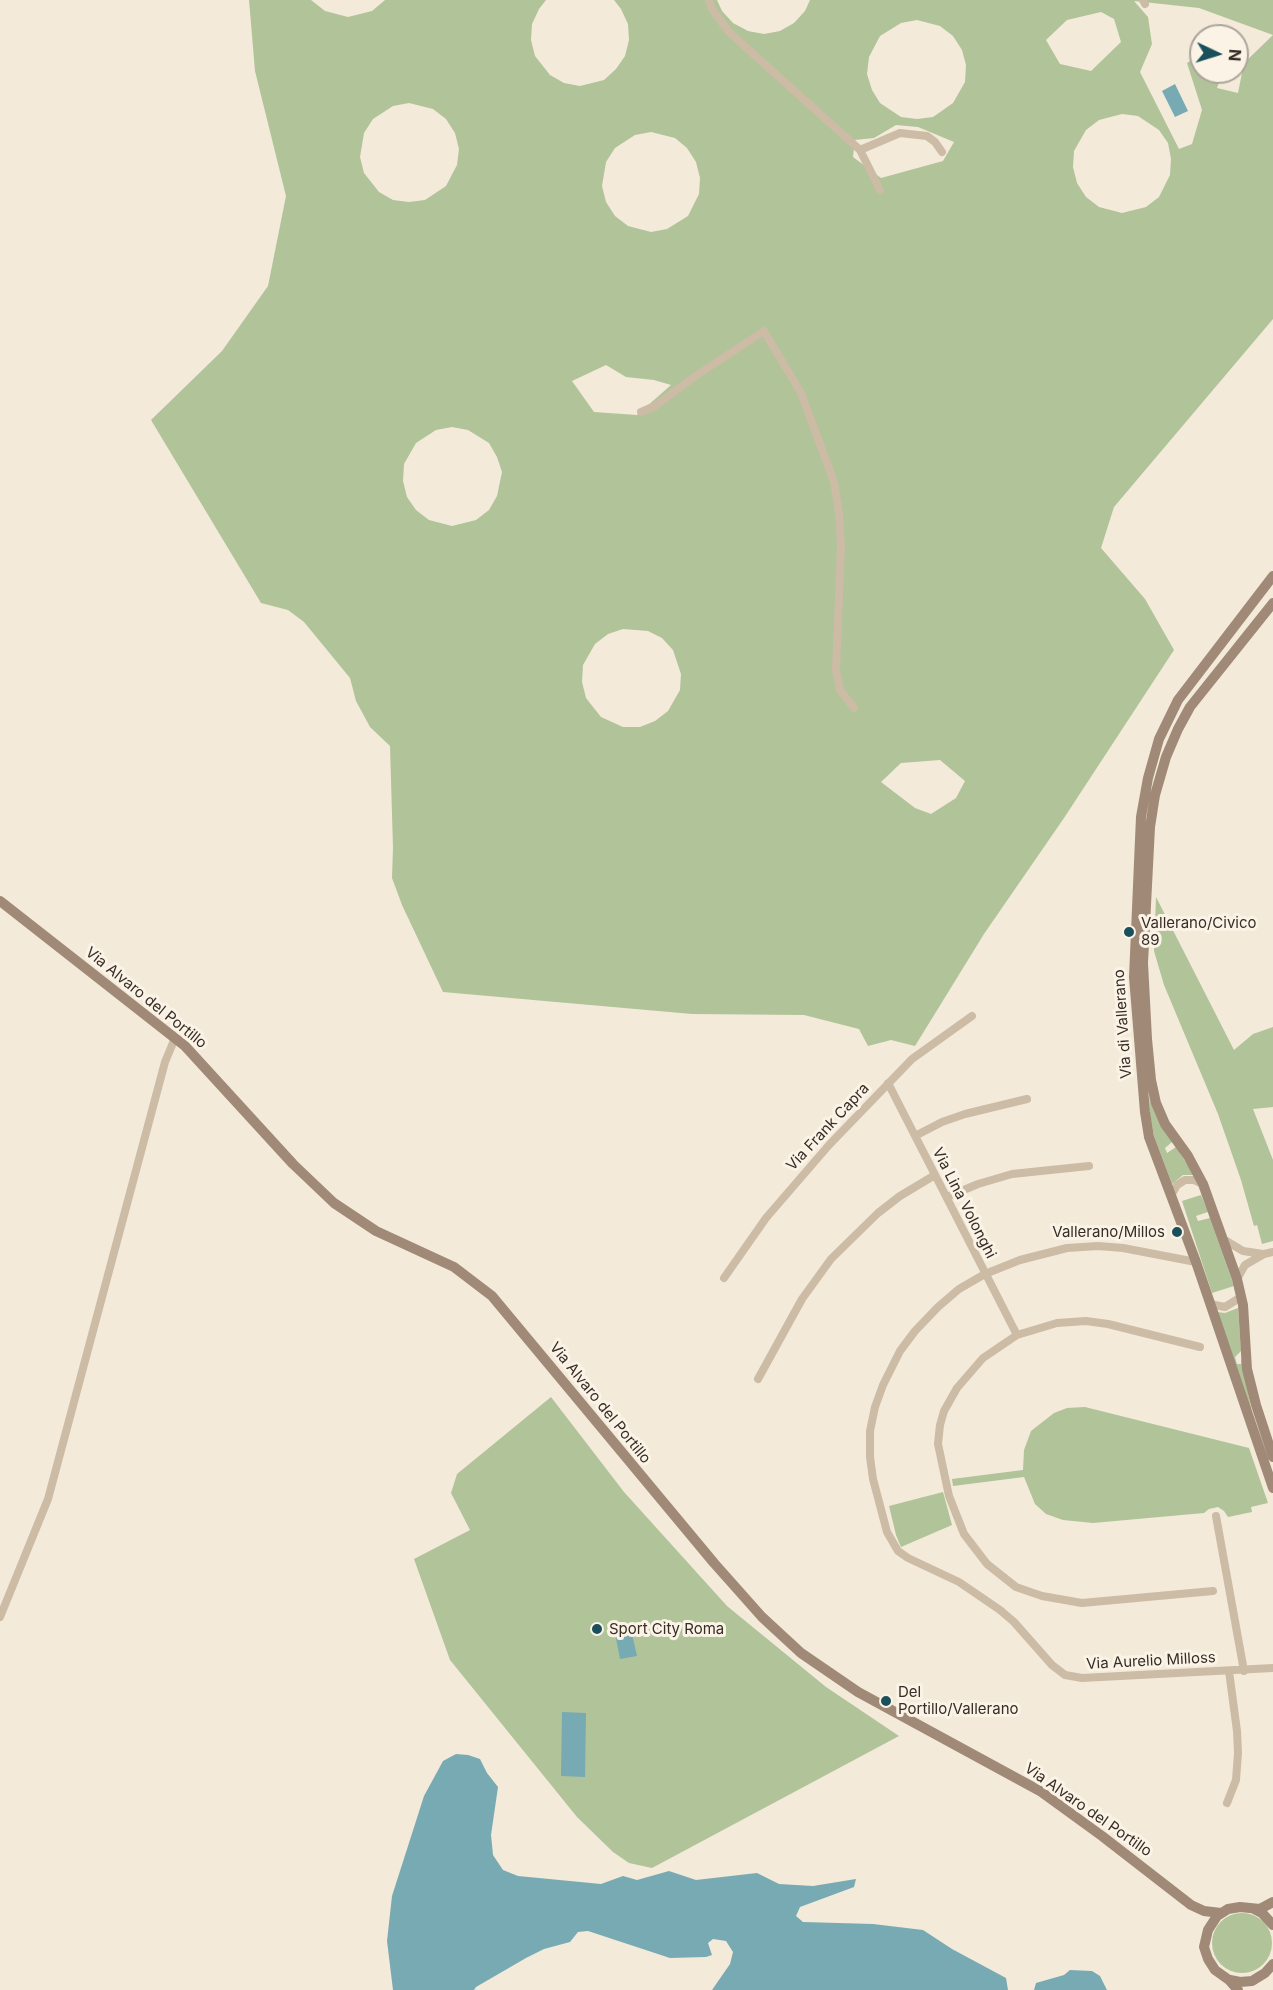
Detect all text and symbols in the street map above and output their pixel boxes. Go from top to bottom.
north arrow [1189,24,1249,84]
text: N [1225,48,1245,62]
place label: Vallerano/Civico 89 [1141,914,1257,949]
marker: Vallerano/Civico 89 [1122,925,1136,939]
street label: Via Alvaro del Portillo [82,943,210,1053]
street label: Via di Vallerano [1110,969,1136,1079]
street label: Via Frank Capra [783,1080,873,1174]
street label: Via Lina Volonghi [928,1145,1000,1261]
place label: Vallerano/Millos [1052,1223,1165,1241]
marker: Vallerano/Millos [1170,1225,1184,1239]
street label: Via Alvaro del Portillo [545,1339,655,1467]
place label: Sport City Roma [609,1620,724,1638]
marker: Sport City Roma [590,1622,604,1636]
street label: Via Aurelio Milloss [1086,1649,1216,1673]
place label: Del Portillo/Vallerano [898,1683,1019,1718]
marker: Del Portillo/Vallerano [879,1694,893,1708]
street label: Via Alvaro del Portillo [1021,1759,1155,1861]

